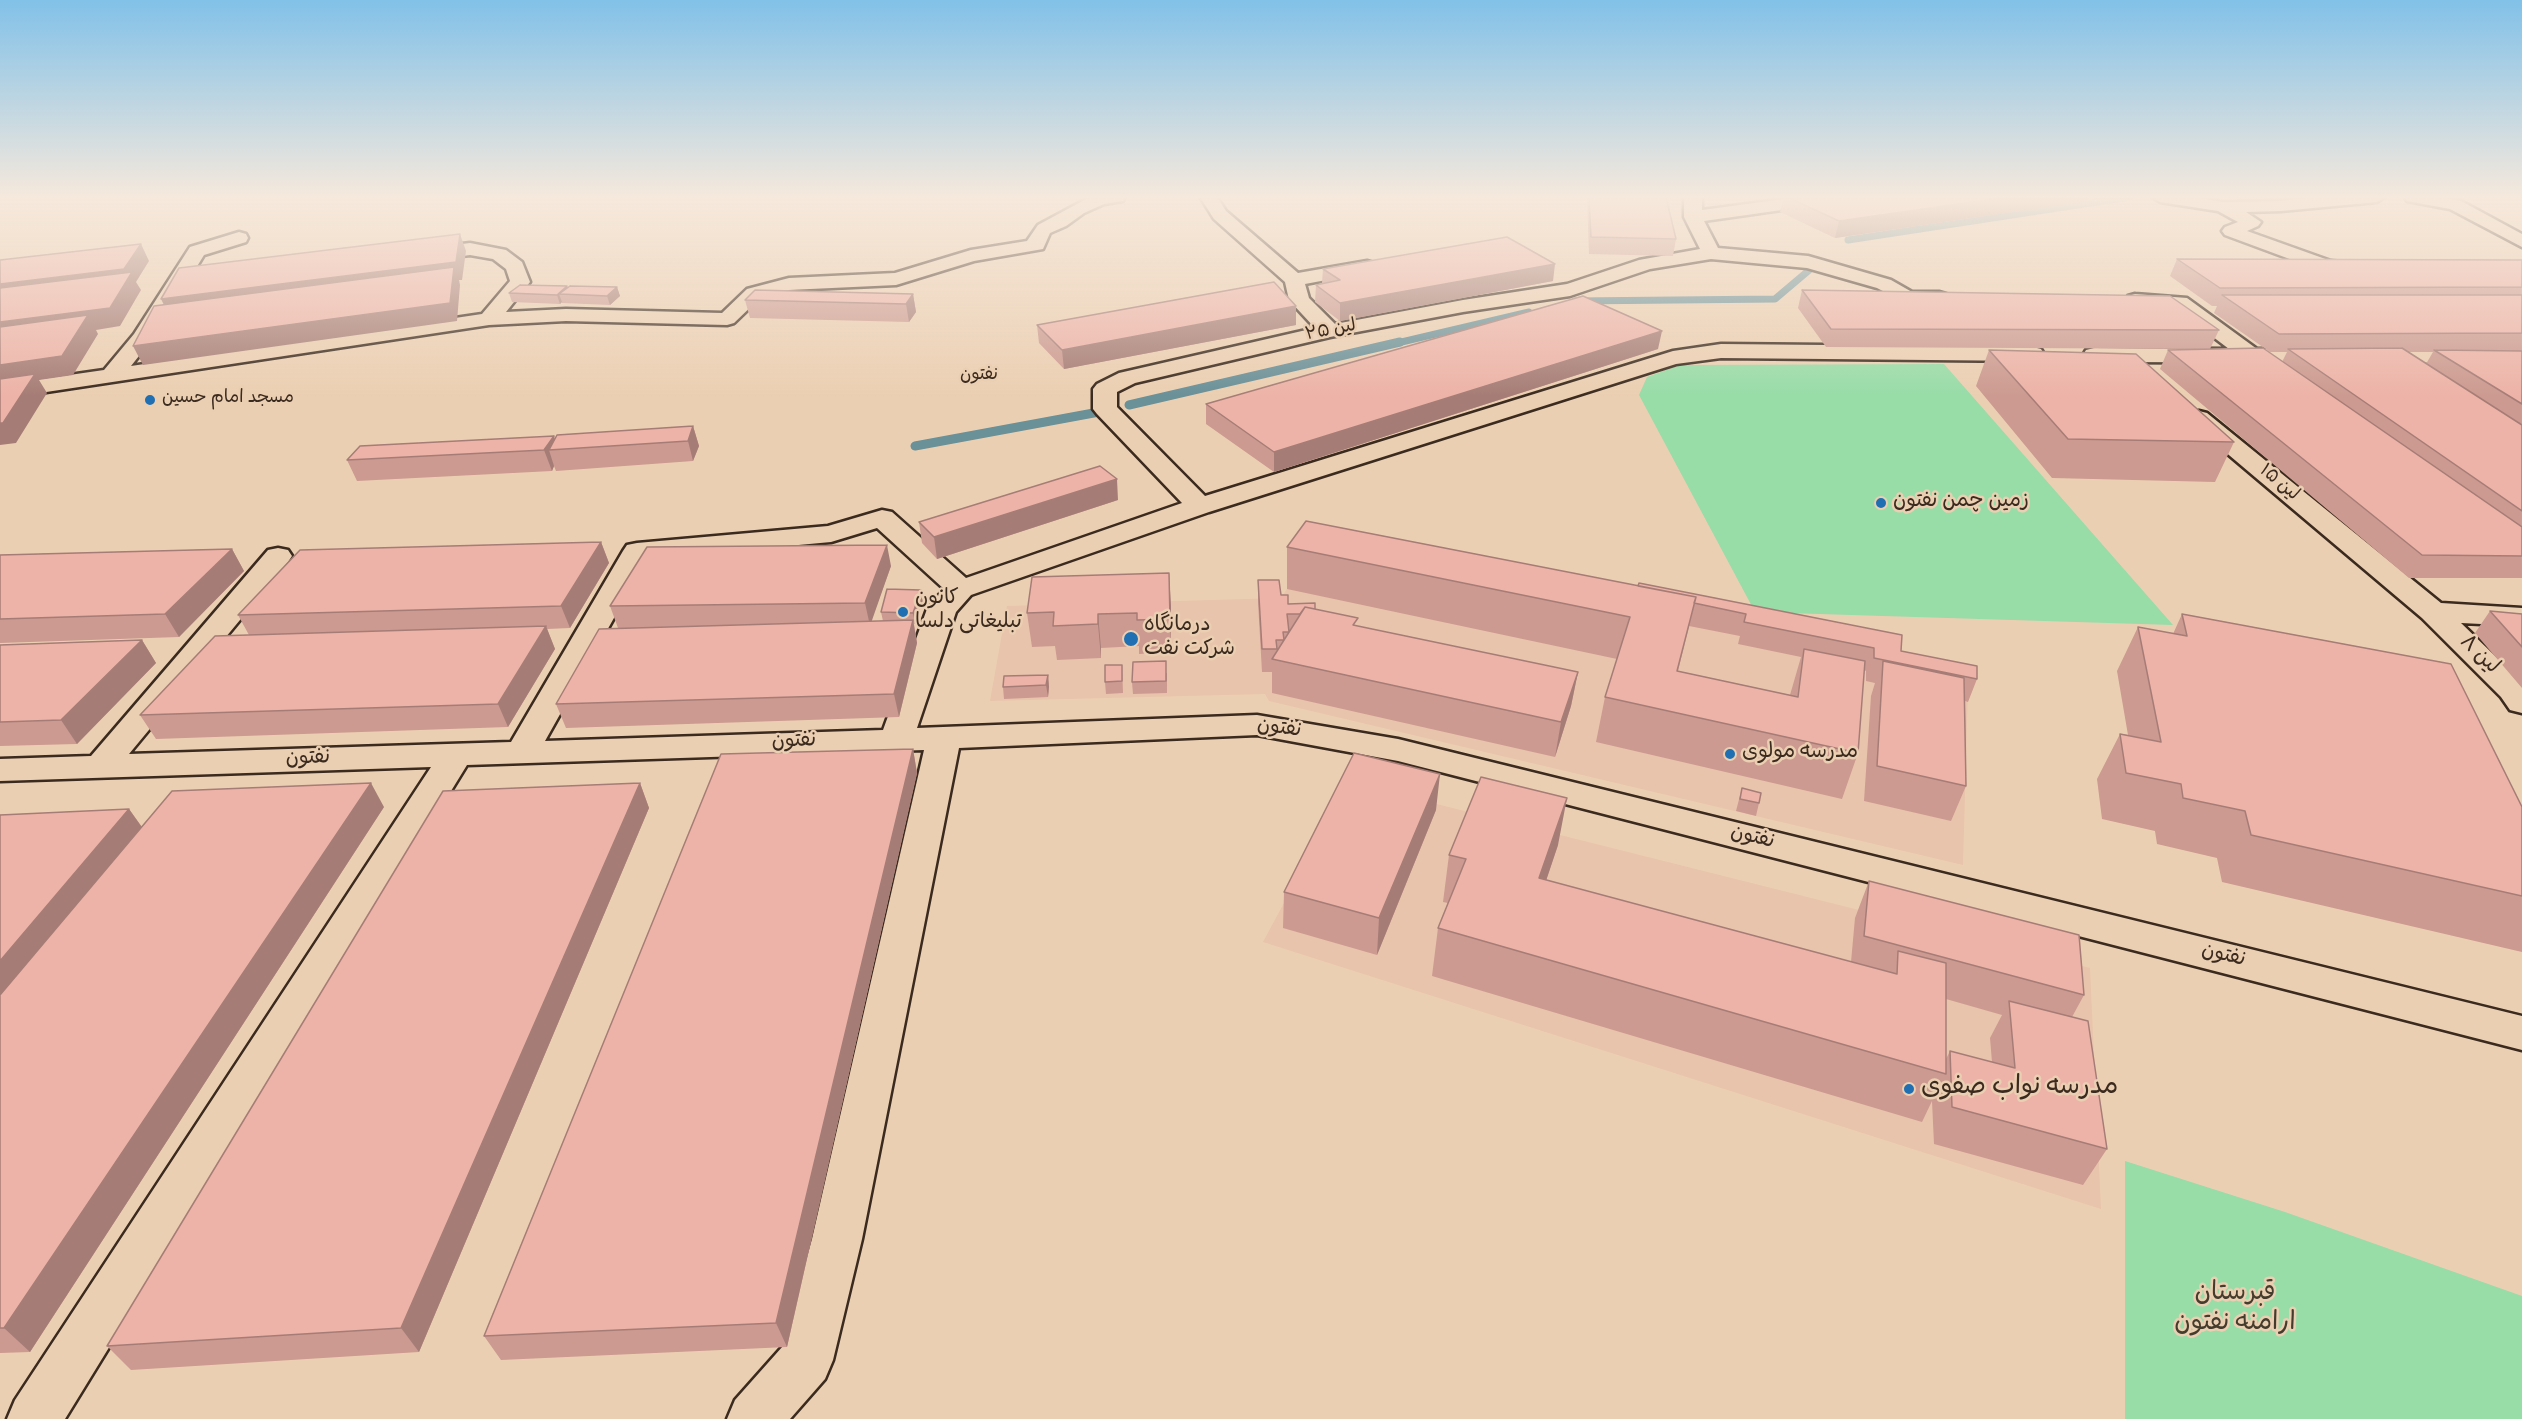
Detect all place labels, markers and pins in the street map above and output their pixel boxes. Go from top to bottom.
place label: مسجد امام حسین [162,389,294,411]
marker: مسجد امام حسین [143,393,157,407]
place label: زمین چمن نفتون [1893,490,2029,516]
marker: زمین چمن نفتون [1874,496,1888,510]
place label: کانون تبلیغاتی دلسا [915,587,1022,637]
marker: کانون تبلیغاتی دلسا [896,605,910,619]
place label: درمانگاه شرکت نفت [1144,614,1235,664]
marker: درمانگاه شرکت نفت [1122,630,1140,648]
place label: مدرسه مولوی [1742,741,1858,767]
marker: مدرسه مولوی [1723,747,1737,761]
place label: مدرسه نواب صفوی [1921,1073,2118,1105]
marker: مدرسه نواب صفوی [1902,1082,1916,1096]

